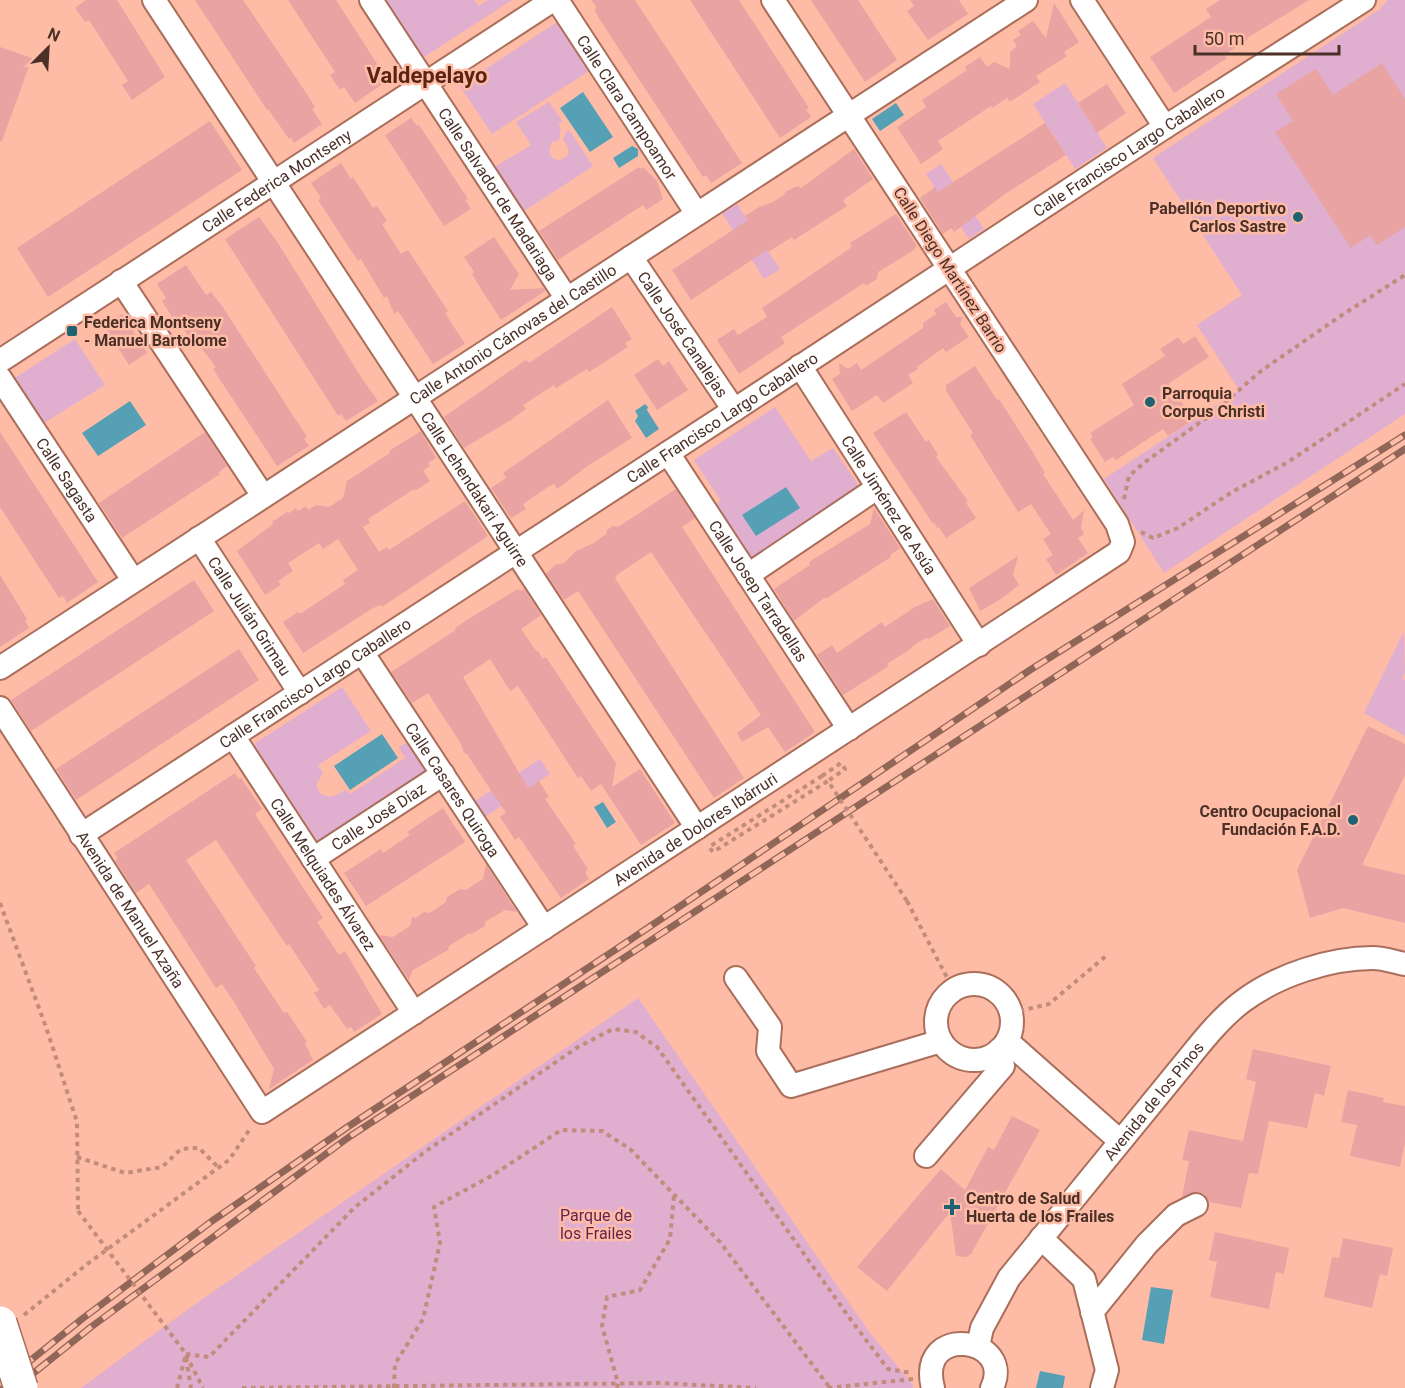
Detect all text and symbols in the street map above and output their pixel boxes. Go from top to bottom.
north arrow [18,18,78,78]
scale bar [1195,18,1339,56]
text: N [45,24,63,46]
text: 50 m [1204,28,1244,49]
street label: Calle Clara Campoamor [573,31,682,183]
district label: Valdepelayo [367,63,487,88]
street label: Calle Francisco Largo Caballero [1029,82,1228,221]
street label: Calle Salvador de Madariaga [435,104,562,284]
street label: Calle Federica Montseny [198,125,355,236]
street label: Calle Diego Martínez Barrio [889,184,1011,356]
place label: Pabellón Deportivo Carlos Sastre [1149,199,1286,236]
marker: Pabellón Deportivo Carlos Sastre [1291,210,1305,224]
street label: Calle Antonio Cánovas del Castillo [406,260,620,408]
street label: Calle José Canalejas [634,268,732,401]
place label: Federica Montseny - Manuel Bartolome [84,313,227,350]
marker: Federica Montseny - Manuel Bartolome [65,324,79,338]
street label: Calle Francisco Largo Caballero [623,348,821,487]
place label: Parroquia Corpus Christi [1162,384,1265,421]
marker: Parroquia Corpus Christi [1143,395,1157,409]
street label: Calle Lehendakari Aguirre [417,408,533,570]
street label: Calle Jiménez de Asúa [837,432,941,578]
street label: Calle Sagasta [32,434,102,526]
street label: Calle Josep Tarradellas [705,517,812,665]
street label: Calle Julián Grimau [204,553,295,679]
street label: Calle Francisco Largo Caballero [215,614,414,752]
street label: Calle Casares Quiroga [402,719,504,861]
street label: Avenida de Dolores Ibárruri [610,769,781,889]
street label: Calle José Díaz [327,778,429,854]
street label: Calle Melquiades Álvarez [267,794,380,954]
place label: Centro Ocupacional Fundación F.A.D. [1200,802,1341,839]
marker: Centro Ocupacional Fundación F.A.D. [1346,813,1360,827]
street label: Avenida de Manuel Azaña [73,827,188,992]
street label: Avenida de los Pinos [1100,1038,1208,1164]
place label: Centro de Salud Huerta de los Frailes [966,1189,1114,1226]
marker: Centro de Salud Huerta de los Frailes [943,1198,961,1216]
park label: Parque de los Frailes [560,1206,632,1243]

